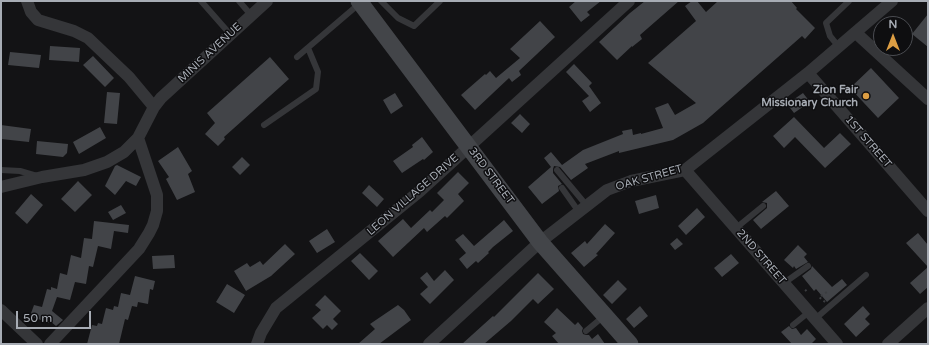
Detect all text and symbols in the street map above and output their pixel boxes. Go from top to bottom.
north arrow [873,16,913,56]
text: N [889,18,897,31]
street label: MINIS AVENUE [176,20,244,86]
place label: Zion Fair Missionary Church [761,83,858,109]
marker: Zion Fair Missionary Church [861,91,871,101]
street label: 1ST STREET [842,113,894,171]
street label: 3RD STREET [465,145,517,207]
street label: LEON VILLAGE DRIVE [364,152,462,238]
street label: OAK STREET [614,162,684,194]
street label: 2ND STREET [734,227,788,287]
scale bar [18,303,93,329]
text: 50 m [23,311,52,325]

